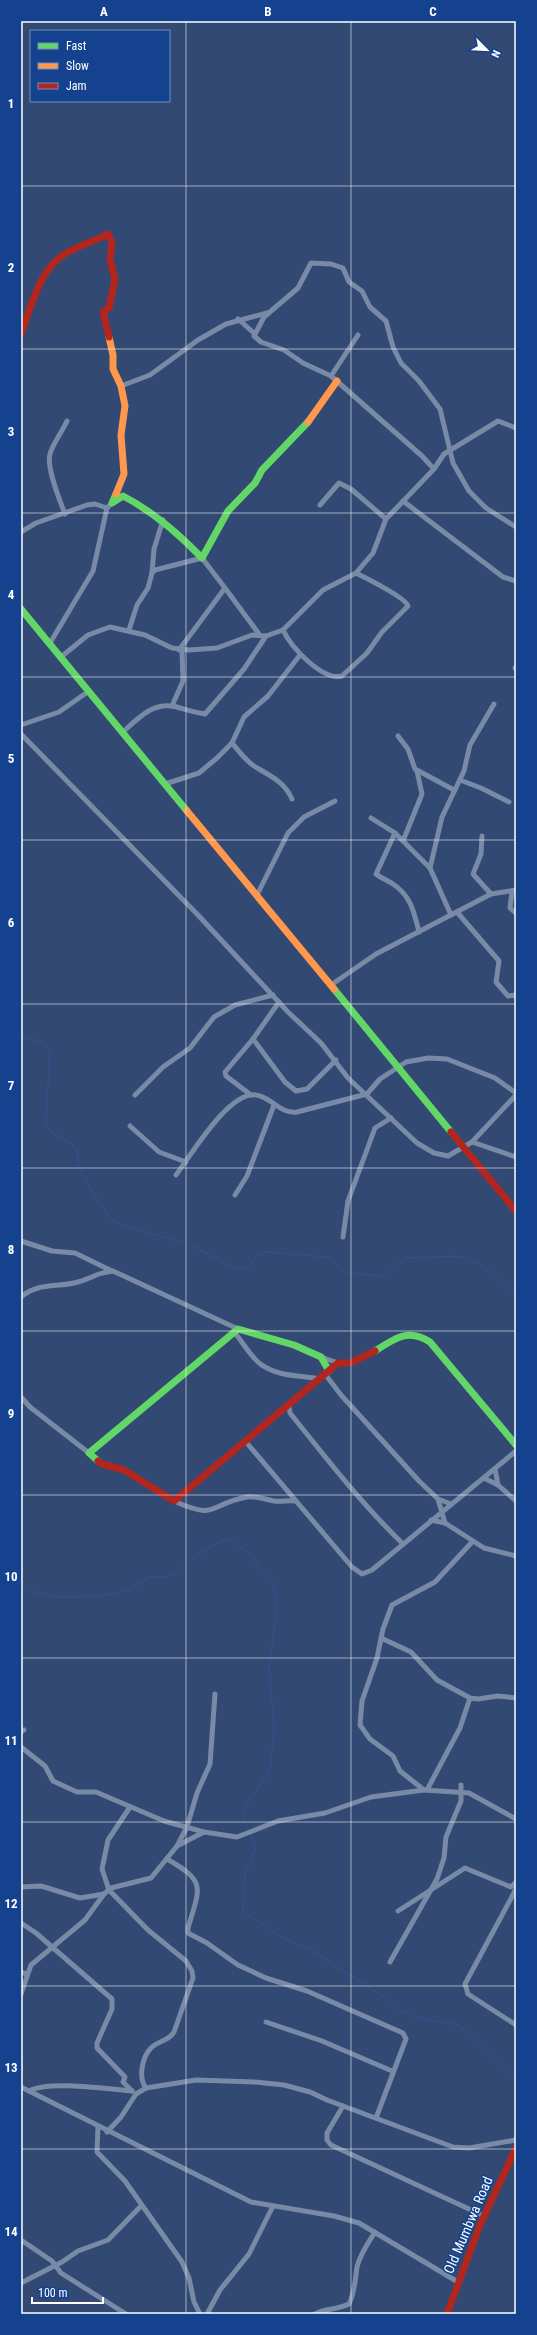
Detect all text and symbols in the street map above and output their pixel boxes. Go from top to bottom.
text: A [100,4,108,19]
text: B [264,4,272,19]
text: C [429,4,437,19]
legend [30,30,170,102]
north arrow [467,30,507,70]
text: Fast [66,39,87,53]
text: N [488,48,503,60]
text: Slow [66,59,89,73]
text: Jam [66,79,87,93]
text: 1 [8,96,14,111]
text: 2 [8,260,15,275]
text: 3 [8,424,14,439]
text: 4 [8,587,15,602]
text: 5 [8,751,15,766]
text: 6 [8,915,15,930]
text: 7 [8,1078,15,1093]
text: 8 [8,1242,14,1257]
text: 9 [8,1406,14,1421]
text: 10 [4,1569,18,1584]
text: 11 [4,1733,18,1748]
text: 12 [4,1896,18,1911]
text: 13 [4,2060,18,2075]
street label: Old Mumbwa Road [440,2174,496,2276]
text: 14 [4,2224,18,2239]
scale bar [32,2279,103,2305]
text: 100 m [38,2286,68,2300]

